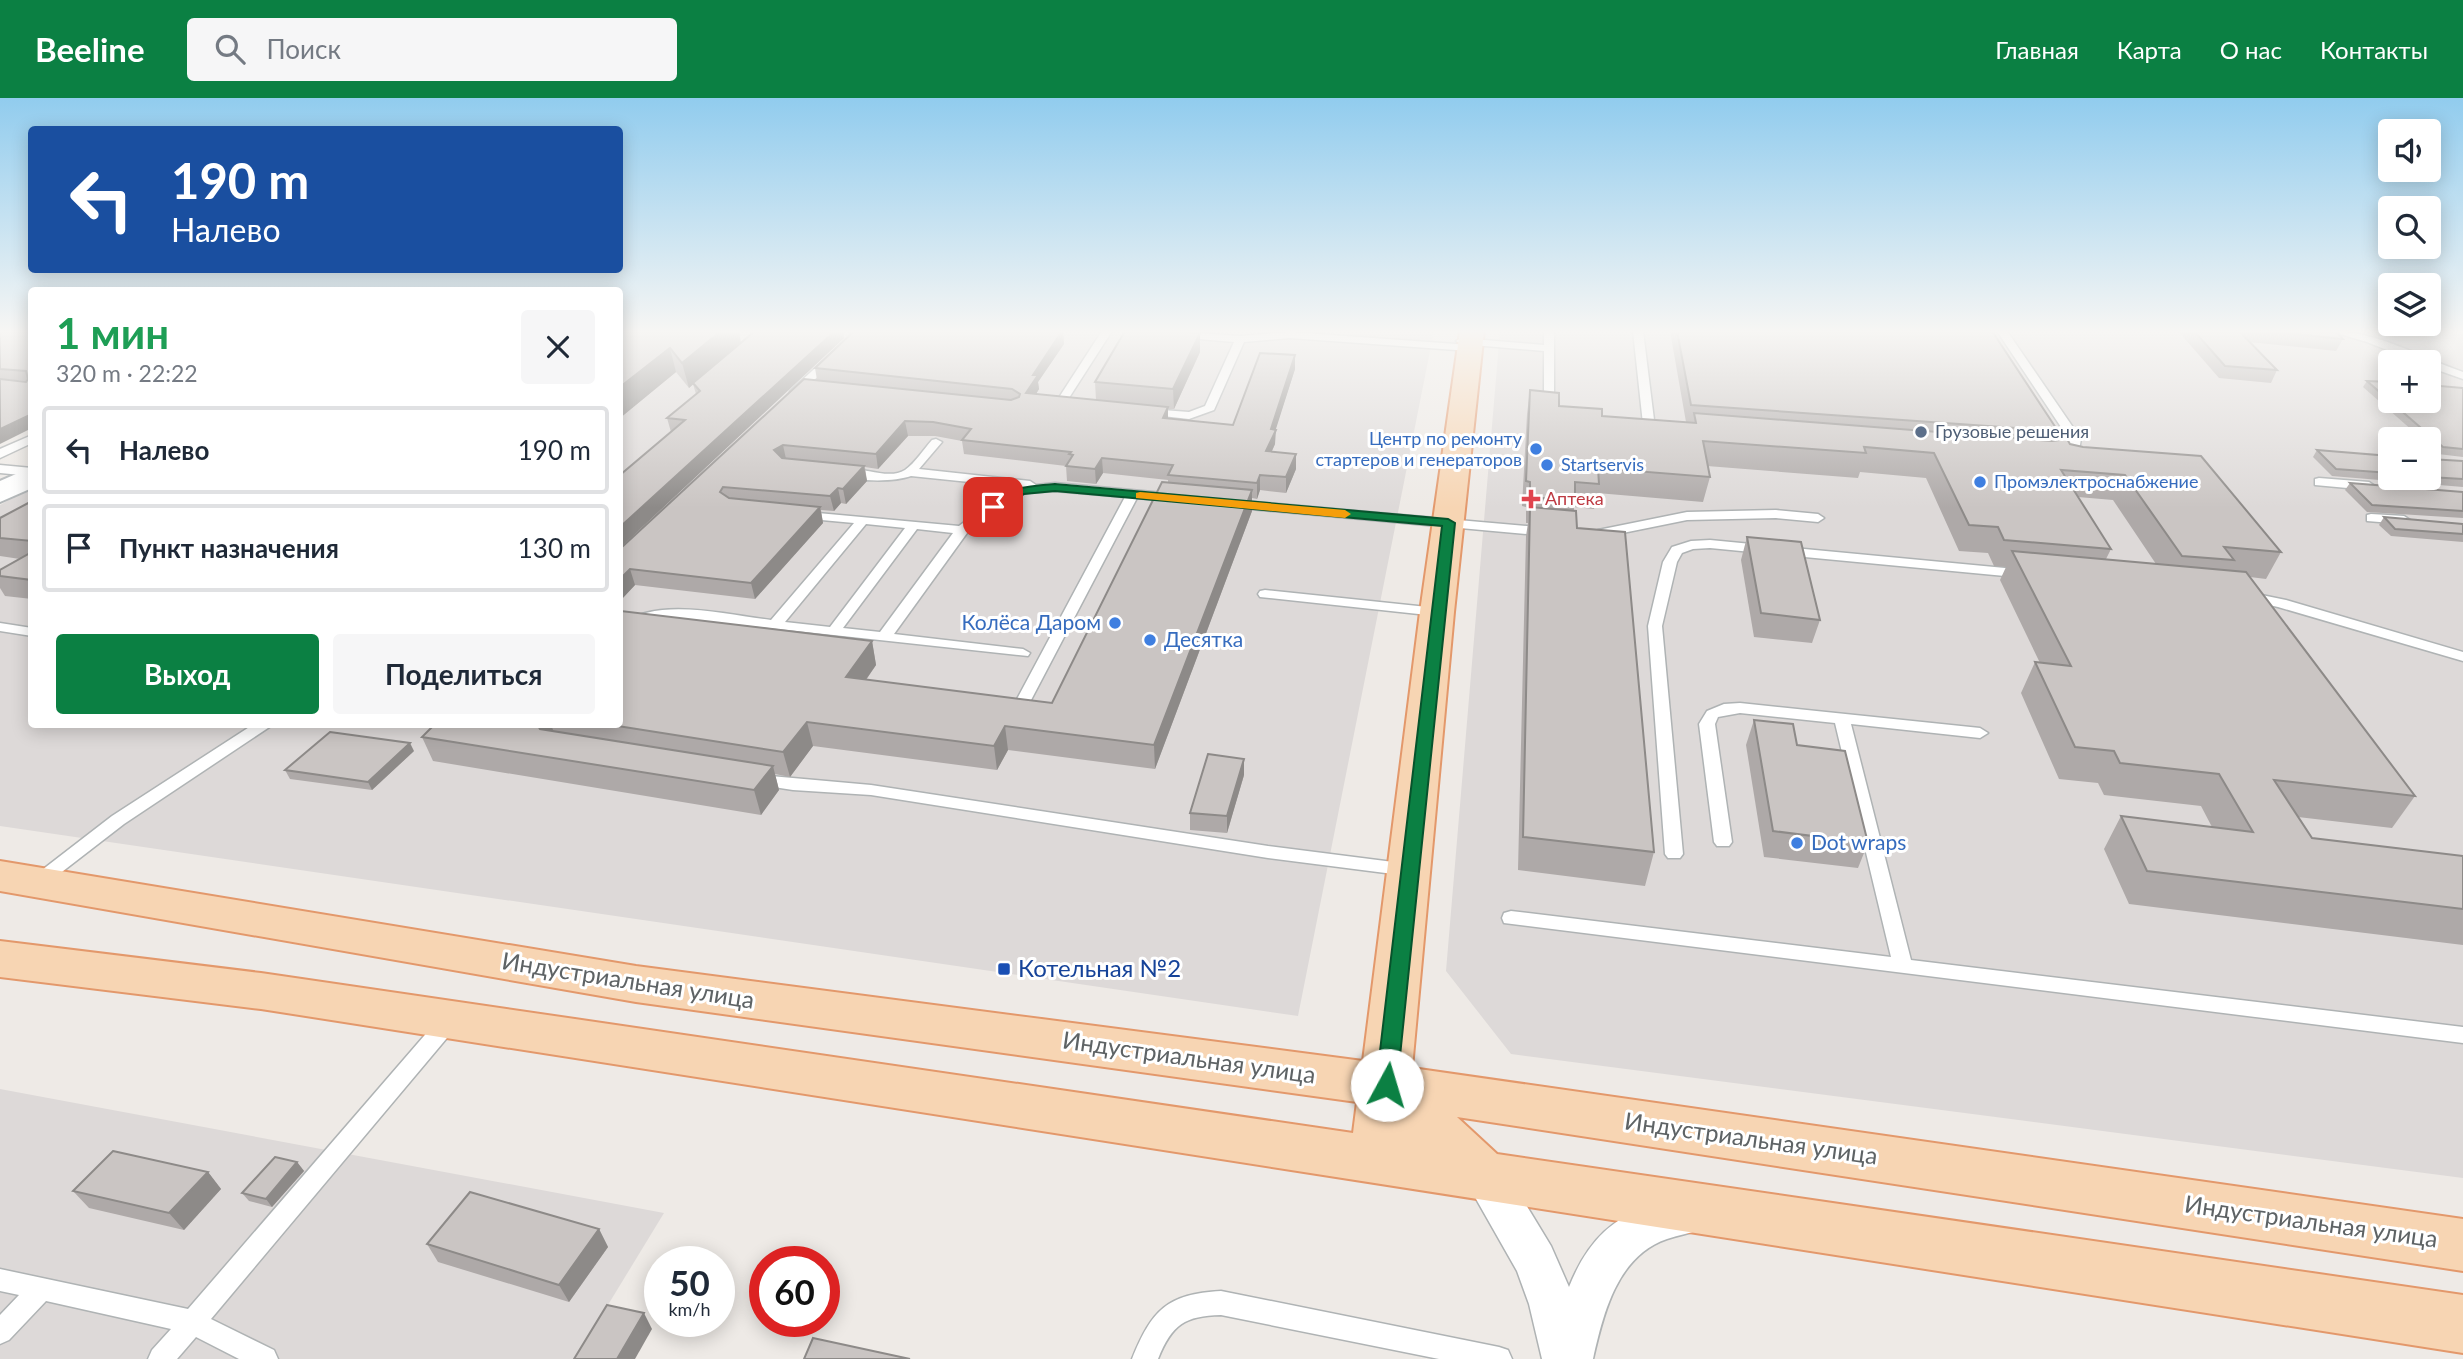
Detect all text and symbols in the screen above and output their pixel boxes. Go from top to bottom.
search box [187,18,677,81]
text: Beeline [35,29,145,69]
icon: search [211,30,249,68]
text: Поиск [267,33,341,65]
text: Главная [1995,35,2079,64]
text: Карта [2117,35,2182,64]
text: О нас [2220,35,2282,64]
text: Контакты [2320,35,2428,64]
map controls [2378,119,2441,490]
button: sound [2378,119,2441,182]
text: 190 m [171,151,309,209]
icon: left [56,154,147,245]
button: search [2378,196,2441,259]
text: Налево [171,210,281,249]
button: layers [2378,273,2441,336]
text: 1 мин [56,308,169,358]
button: close [521,310,595,384]
button: + [2378,350,2441,413]
text: 320 m · 22:22 [56,359,198,387]
place label: Грузовые решения [1935,420,2089,442]
marker: Грузовые решения [1913,424,1929,440]
place label: Центр по ремонту стартеров и генераторов [1315,427,1523,470]
button: − [2378,427,2441,490]
icon: left [60,431,98,469]
text: Налево [119,434,209,466]
text: 190 m [518,434,591,466]
marker: Центр по ремонту стартеров и генераторов [1528,441,1544,457]
place label: Startservis [1561,453,1644,475]
marker: Startservis [1539,457,1555,473]
place label: Промэлектроснабжение [1994,470,2198,492]
marker: Промэлектроснабжение [1972,474,1988,490]
pin [963,477,1023,537]
place label: Аптека [1545,487,1604,509]
icon: arrive [974,488,1012,526]
marker: Аптека [1523,491,1539,507]
icon: arrive [60,529,98,567]
text: Пункт назначения [119,532,339,564]
text: 130 m [518,532,591,564]
place label: Колёса Даром [962,609,1101,634]
marker: Колёса Даром [1107,615,1123,631]
place label: Десятка [1164,626,1243,651]
marker: Десятка [1142,632,1158,648]
button: Выход [56,634,319,714]
button: Поделиться [333,634,595,714]
place label: Dot wraps [1811,829,1906,854]
marker: Dot wraps [1789,835,1805,851]
street label: Индустриальная улица [500,945,757,1014]
place label: Котельная №2 [1018,953,1181,982]
marker: Котельная №2 [996,961,1012,977]
street label: Индустриальная улица [1061,1024,1318,1089]
position arrow [1350,1048,1424,1122]
street label: Индустриальная улица [1623,1105,1880,1170]
street label: Индустриальная улица [2183,1188,2440,1253]
speed limit sign: 60 [749,1246,840,1337]
text: 50 [669,1261,710,1303]
text: km/h [668,1298,711,1320]

